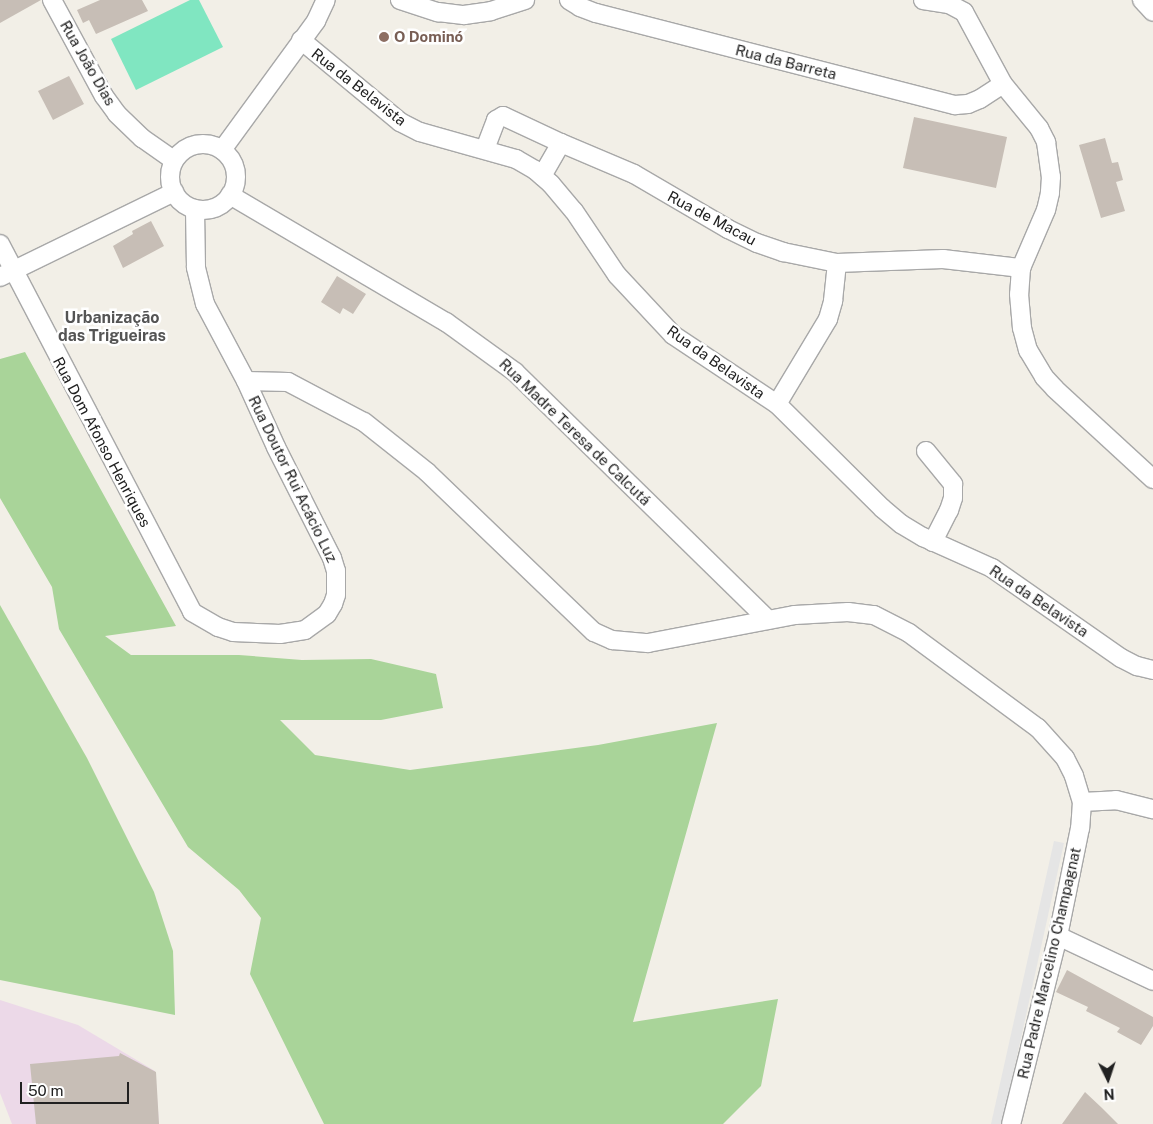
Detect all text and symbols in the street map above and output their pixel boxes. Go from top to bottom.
street label: Rua João Dias [56,17,120,109]
place label: O Dominó [394,28,463,46]
marker: O Dominó [378,31,390,43]
street label: Rua da Barreta [733,41,839,83]
street label: Rua da Belavista [308,44,410,130]
street label: Rua de Macau [664,187,760,249]
district label: Urbanização das Trigueiras [58,308,166,346]
street label: Rua da Belavista [664,322,768,402]
street label: Rua Dom Afonso Henriques [49,354,155,530]
street label: Rua Madre Teresa de Calcutá [495,355,655,509]
street label: Rua Doutor Rui Acácio Luz [245,393,341,565]
street label: Rua da Belavista [986,561,1092,641]
street label: Rua Padre Marcelino Champagnat [1014,845,1084,1081]
north arrow [1083,1054,1133,1104]
scale bar [22,1072,131,1104]
text: 50 m [28,1082,63,1099]
text: N [1103,1086,1115,1102]

